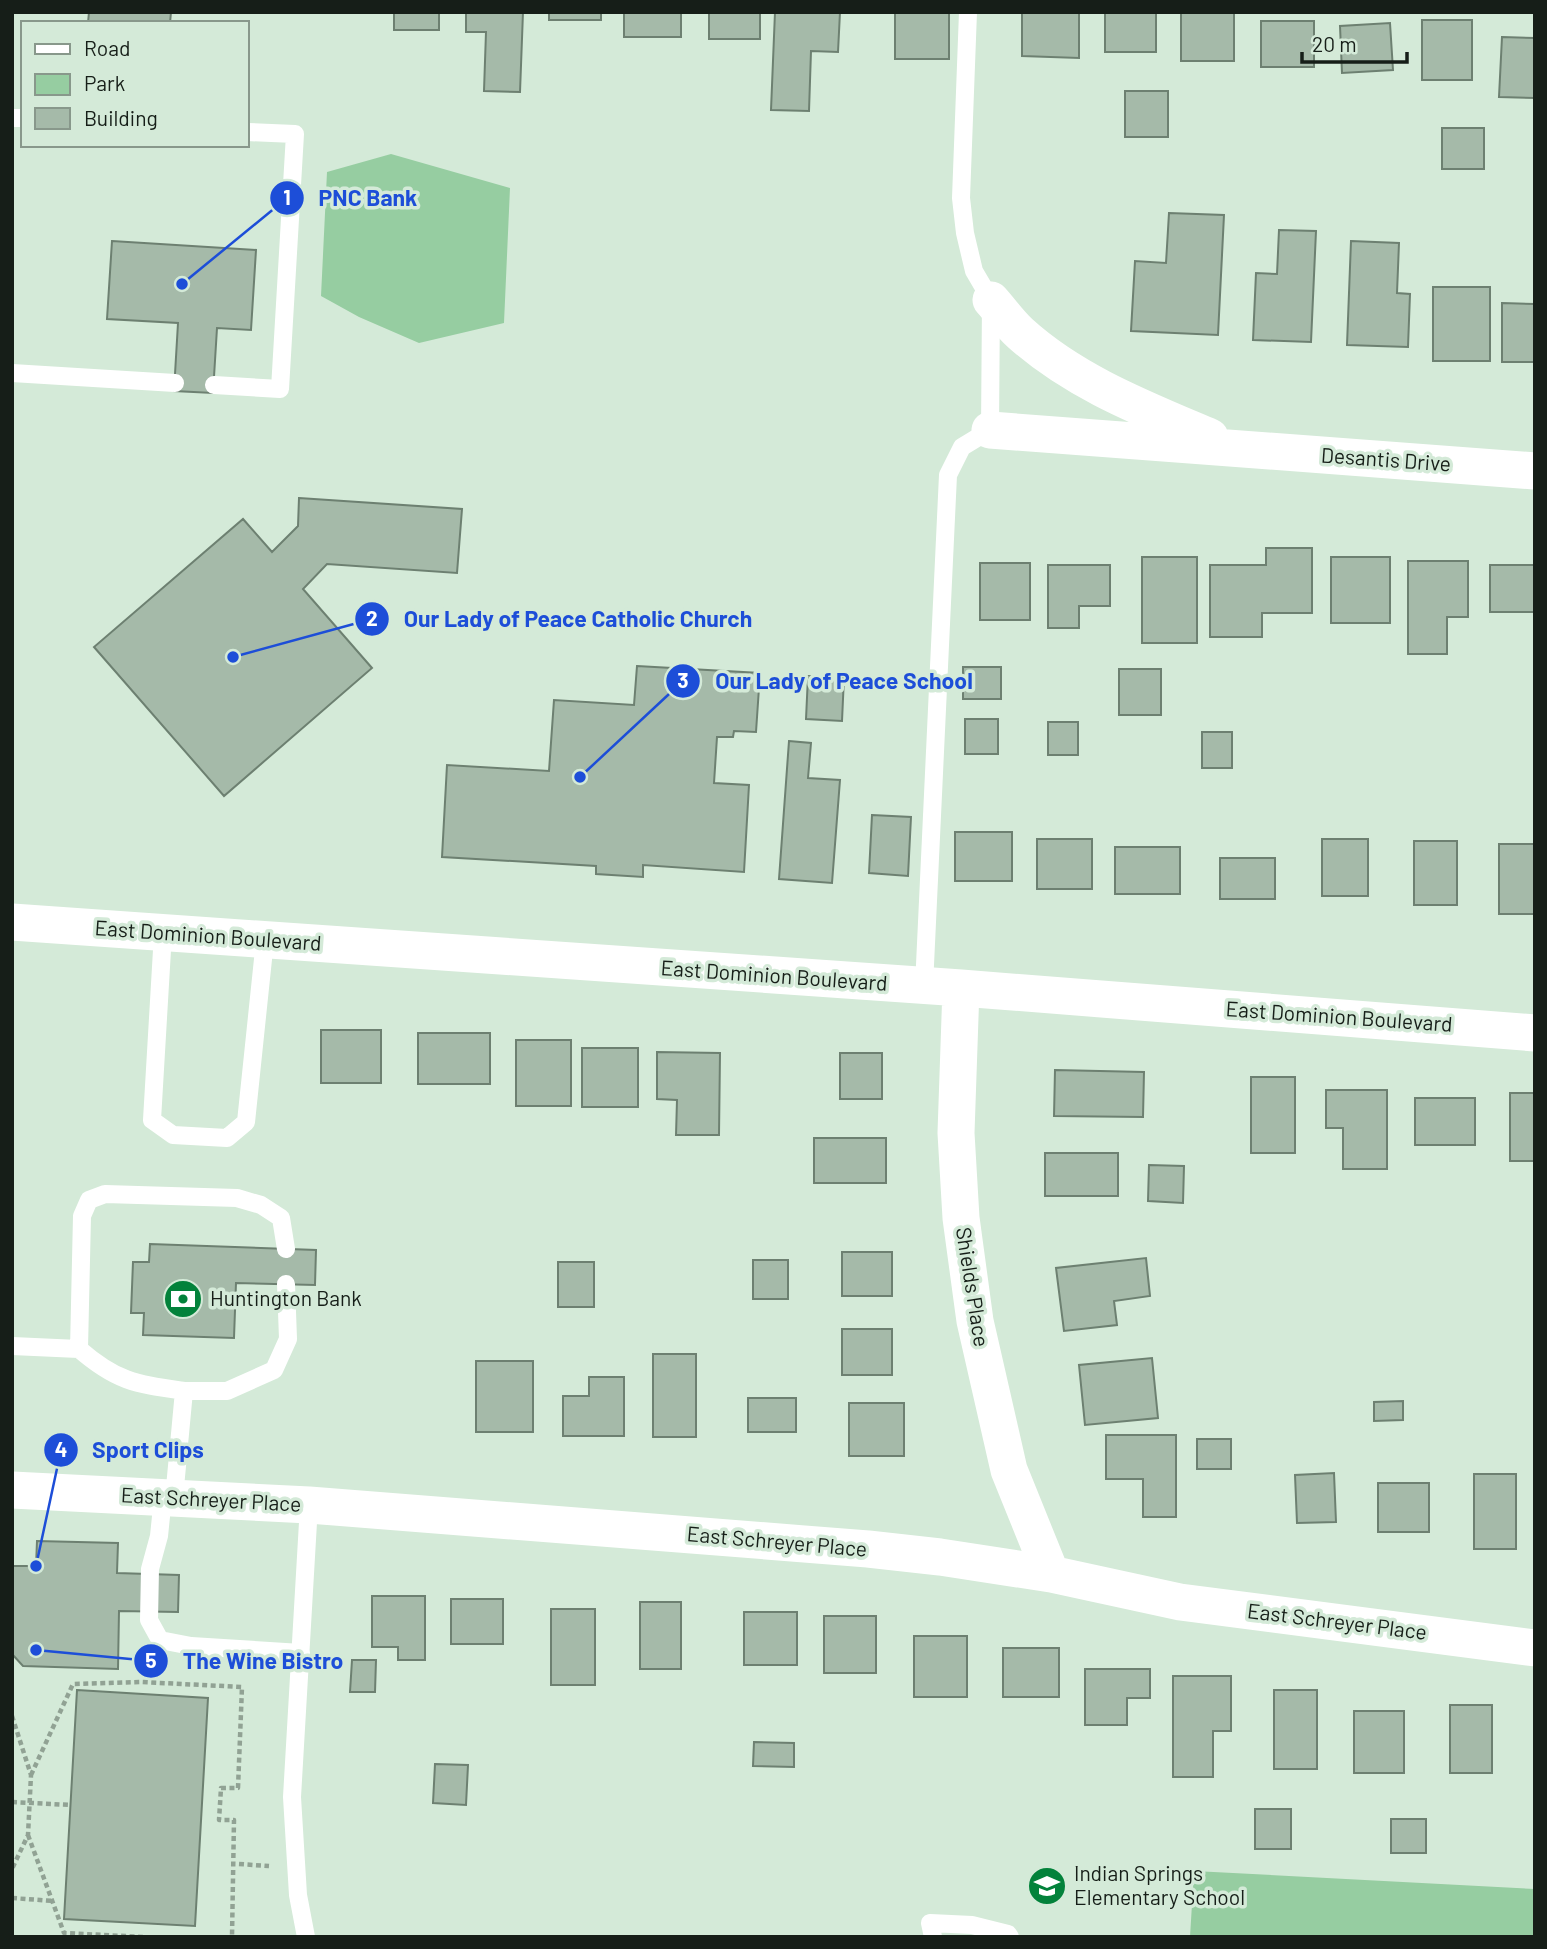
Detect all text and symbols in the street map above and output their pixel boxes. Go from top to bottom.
legend [21,21,248,147]
scale bar [1302,21,1407,65]
text: 20 m [1312,31,1357,56]
text: Road [84,35,130,60]
text: Park [84,70,125,95]
text: Building [84,105,158,130]
callout: PNC Bank [270,176,431,220]
text: PNC Bank [319,183,417,211]
text: 1 [283,184,291,209]
street label: Desantis Drive [1320,441,1452,476]
callout: Our Lady of Peace Catholic Church [354,597,766,641]
text: Our Lady of Peace Catholic Church [404,604,752,632]
text: 2 [366,605,378,630]
callout: Our Lady of Peace School [666,659,986,703]
text: Our Lady of Peace School [715,666,973,694]
text: 3 [677,667,689,692]
street label: East Dominion Boulevard [94,914,322,955]
street label: East Dominion Boulevard [660,954,888,995]
street label: East Dominion Boulevard [1225,995,1453,1036]
street label: Shields Place [952,1225,995,1348]
bank icon: Huntington Bank [162,1278,204,1320]
place label: Huntington Bank [210,1285,362,1310]
callout: Sport Clips [43,1428,218,1472]
text: Sport Clips [92,1435,204,1463]
text: 4 [55,1436,67,1461]
street label: East Schreyer Place [120,1481,302,1516]
street label: East Schreyer Place [686,1520,868,1561]
street label: East Schreyer Place [1246,1597,1428,1644]
callout: The Wine Bistro [133,1639,357,1683]
text: The Wine Bistro [183,1646,343,1674]
text: 5 [145,1647,157,1672]
place label: Indian Springs Elementary School [1074,1860,1245,1909]
school or university icon: Indian Springs Elementary School [1026,1865,1068,1907]

